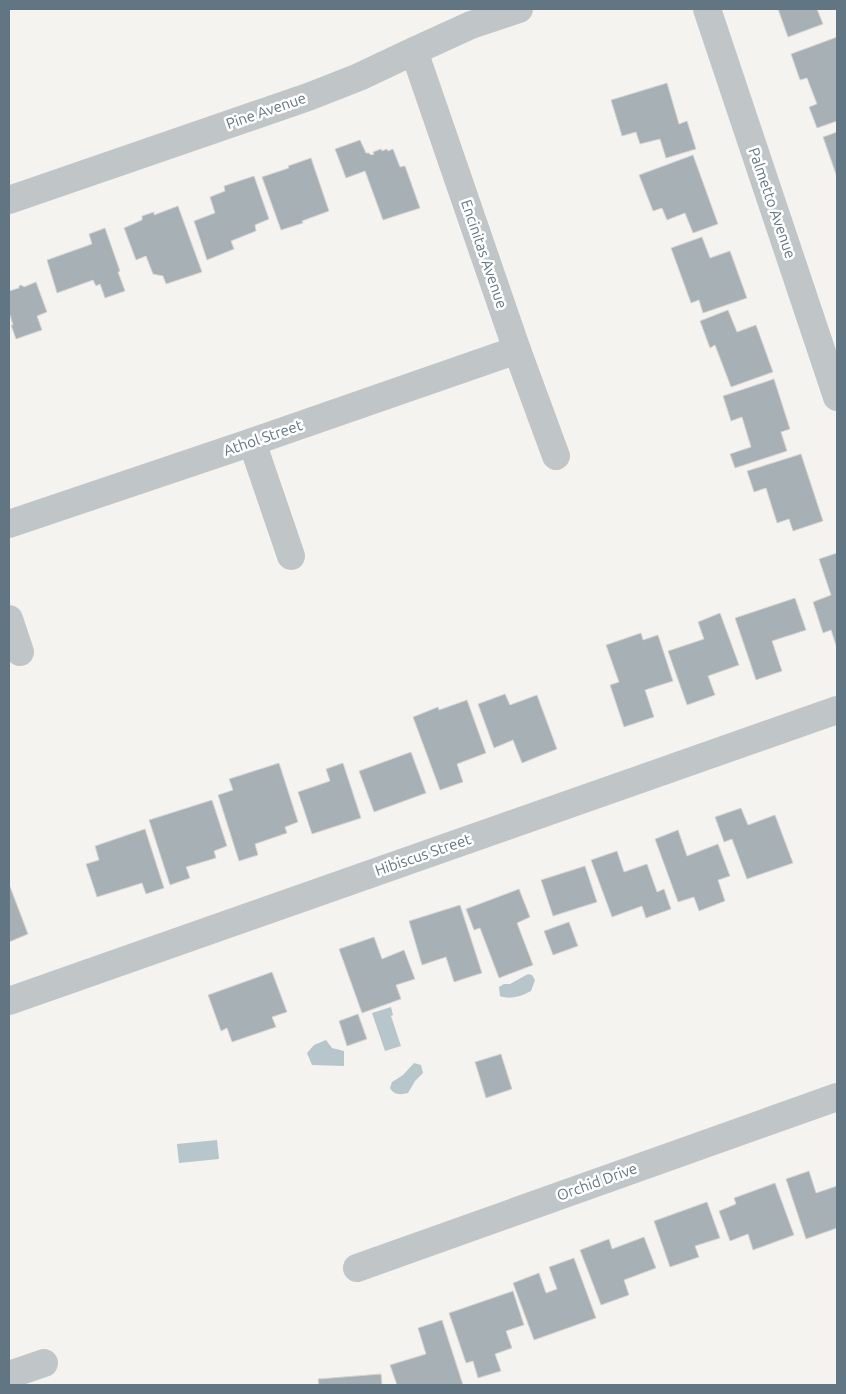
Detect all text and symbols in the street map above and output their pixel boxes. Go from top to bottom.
street label: Pine Avenue [224,89,308,132]
street label: Palmetto Avenue [746,145,799,261]
street label: Encinitas Avenue [458,197,511,310]
street label: Athol Street [221,416,305,459]
street label: Hibiscus Street [373,830,473,879]
street label: Orchid Drive [554,1159,639,1204]

